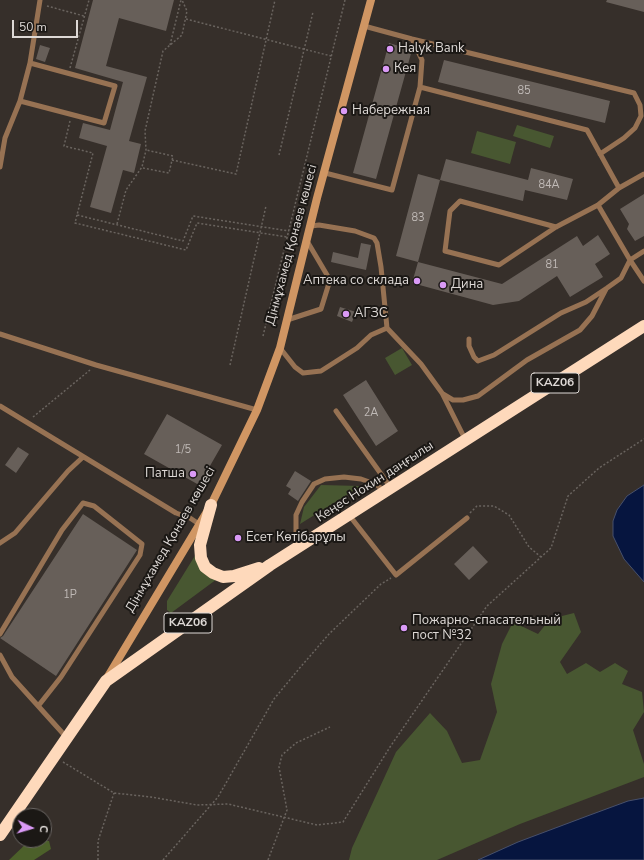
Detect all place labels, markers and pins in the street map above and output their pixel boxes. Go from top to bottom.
place label: Halyk Bank [398,41,465,57]
marker: Halyk Bank [385,44,395,54]
place label: Кея [394,61,416,77]
marker: Кея [381,64,391,74]
place label: Набережная [352,103,430,119]
marker: Набережная [339,106,349,116]
place label: Аптека со склада [303,273,409,289]
marker: Аптека со склада [412,276,422,286]
place label: Дина [451,277,483,293]
marker: Дина [438,280,448,290]
place label: АГЗС [354,306,388,322]
marker: АГЗС [341,309,351,319]
place label: Патша [145,466,185,482]
marker: Патша [188,469,198,479]
place label: Есет Көтібарұлы [246,530,346,546]
marker: Есет Көтібарұлы [233,533,243,543]
place label: Пожарно-спасательный пост №32 [412,613,561,644]
marker: Пожарно-спасательный пост №32 [399,623,409,633]

